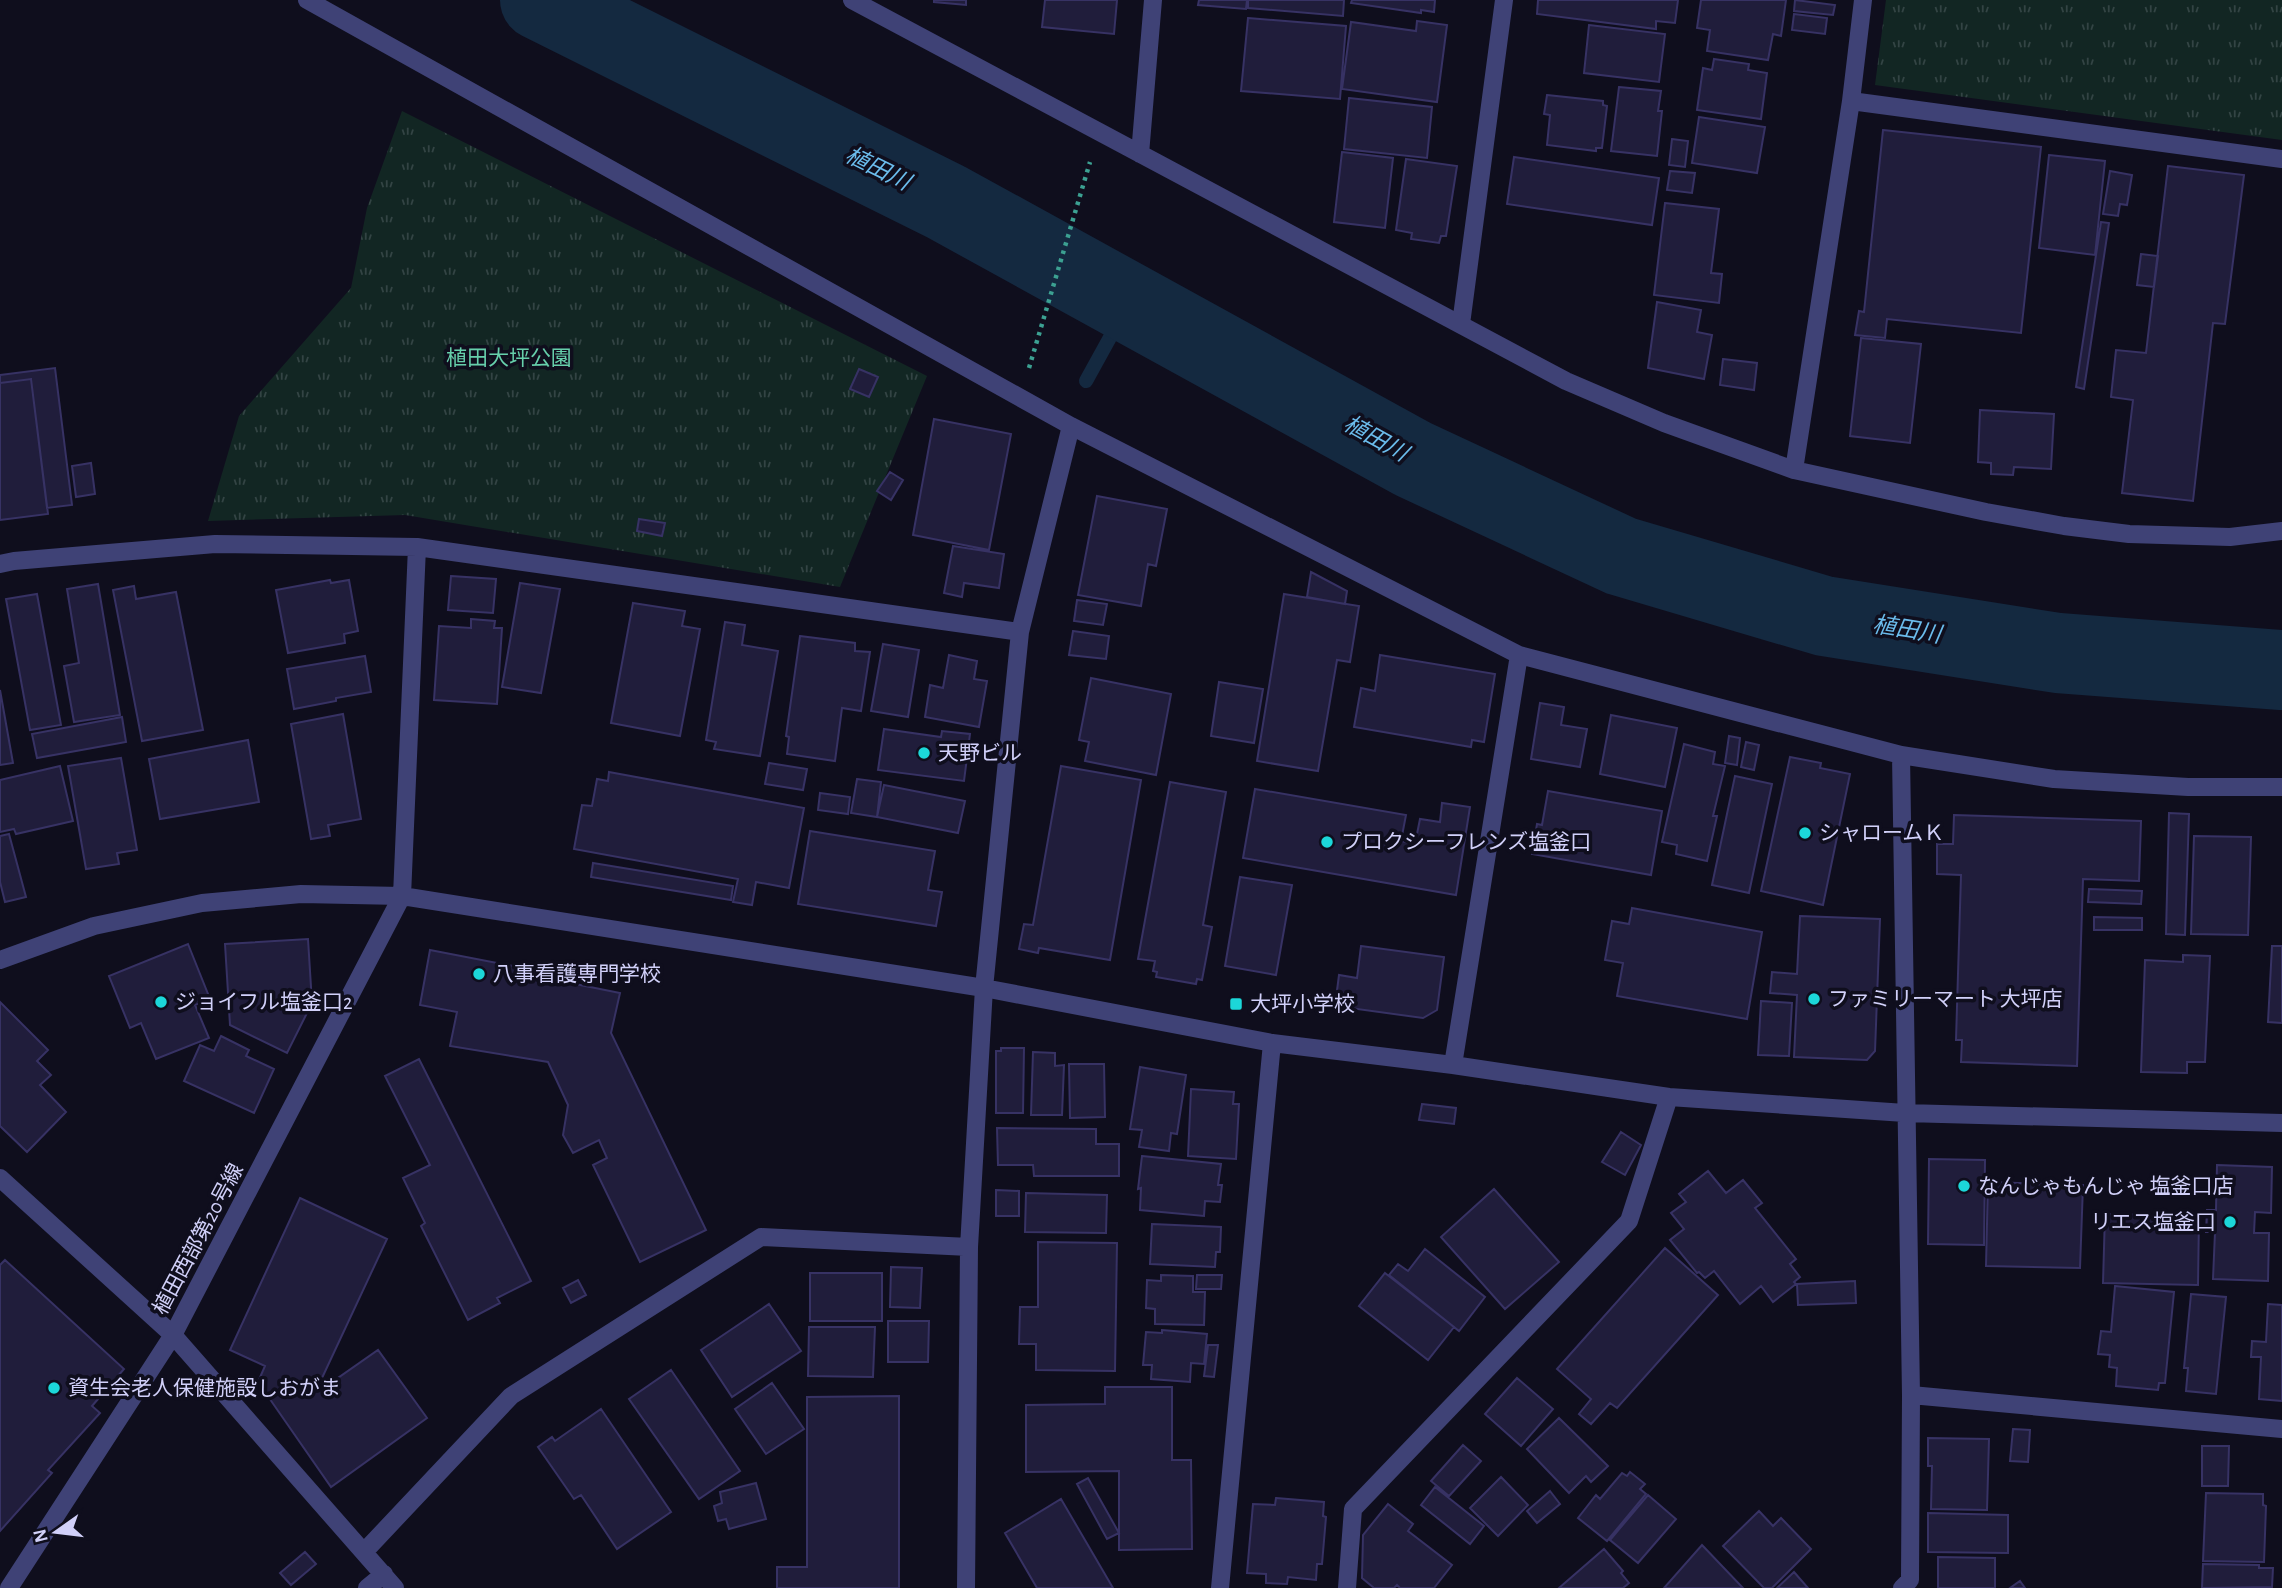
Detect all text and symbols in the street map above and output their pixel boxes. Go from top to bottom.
water label: 植田川 [841,142,917,196]
park label: 植田大坪公園 [446,347,572,369]
water label: 植田川 [1340,411,1415,468]
water label: 植田川 [1871,612,1946,648]
place label: 天野ビル [938,742,1022,764]
marker: 天野ビル [916,745,932,761]
place label: シャロームＫ [1819,823,1944,844]
marker: シャロームＫ [1797,825,1813,841]
place label: プロクシーフレンズ塩釜口 [1341,830,1591,853]
marker: プロクシーフレンズ塩釜口 [1319,834,1335,850]
place label: 八事看護専門学校 [493,963,661,985]
marker: 八事看護専門学校 [471,966,487,982]
place label: ファミリーマート 大坪店 [1828,988,2062,1010]
place label: ジョイフル塩釜口2 [175,991,353,1013]
marker: ファミリーマート 大坪店 [1806,991,1822,1007]
place label: 大坪小学校 [1250,993,1355,1015]
marker: ジョイフル塩釜口2 [153,994,169,1010]
marker: 大坪小学校 [1228,996,1244,1012]
street label: 植田西部第20号線 [149,1160,247,1318]
place label: なんじゃもんじゃ 塩釜口店 [1978,1175,2233,1197]
marker: なんじゃもんじゃ 塩釜口店 [1956,1178,1972,1194]
place label: リエス塩釜口 [2090,1211,2216,1233]
marker: リエス塩釜口 [2222,1214,2238,1230]
place label: 資生会老人保健施設しおがま [68,1377,341,1399]
marker: 資生会老人保健施設しおがま [46,1380,62,1396]
north arrow [21,1497,91,1567]
text: N [30,1527,52,1544]

